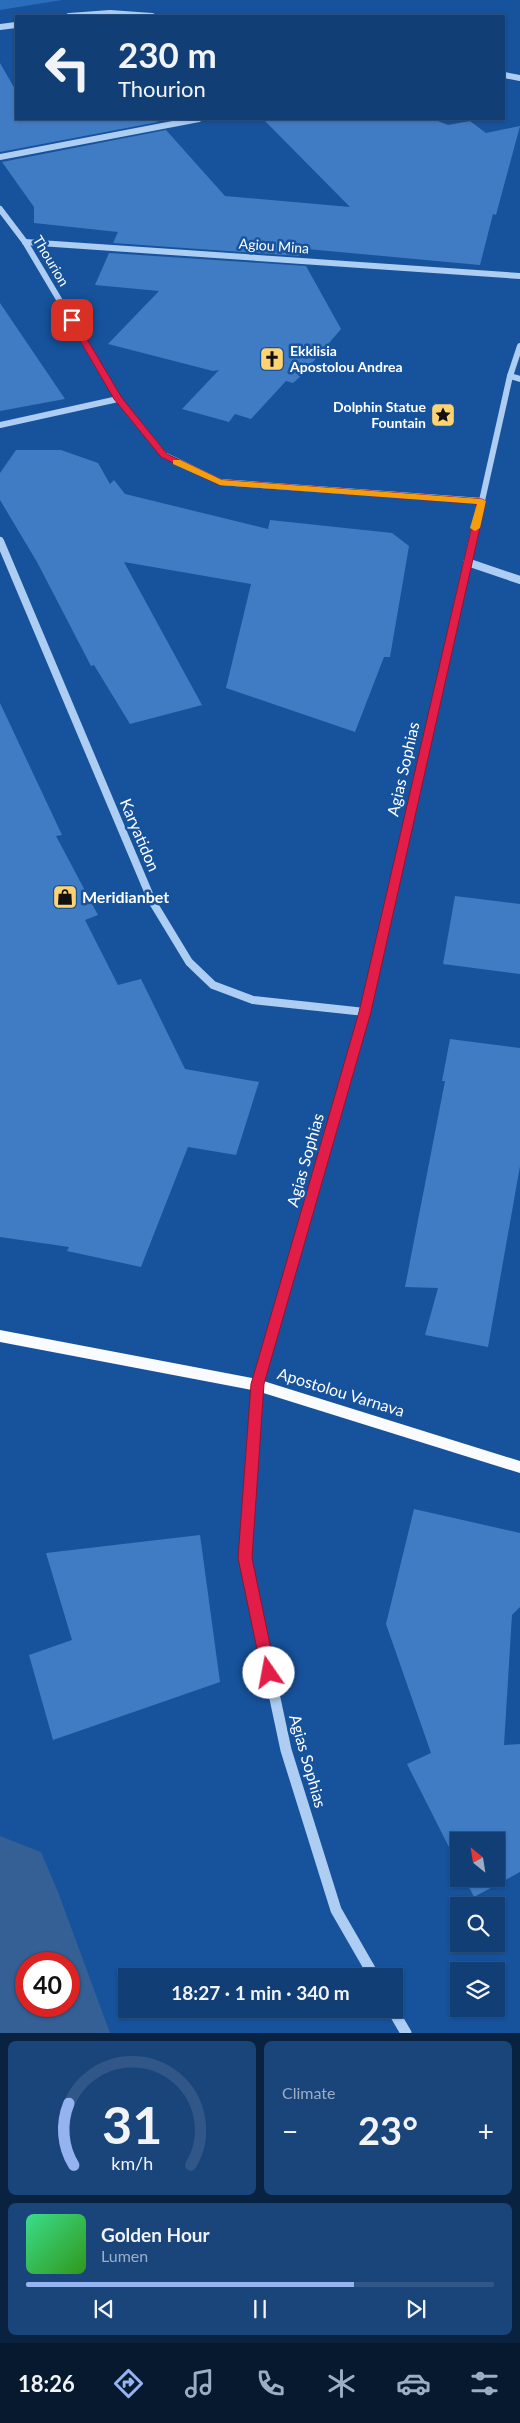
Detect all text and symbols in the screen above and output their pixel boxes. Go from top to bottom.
text: 230 m [118,33,217,75]
icon: left [35,35,100,100]
text: Thourion [118,75,206,102]
street label: Thourion [30,232,73,289]
street label: Agiou Mina [238,235,310,256]
pin [51,299,93,341]
icon: arrive [58,306,86,334]
place label: Ekklisia Apostolou Andrea [289,342,403,375]
church icon: Ekklisia Apostolou Andrea [259,346,285,372]
place label: Dolphin Statue Fountain [333,398,427,431]
place icon: Dolphin Statue Fountain [430,402,456,428]
street label: Agias Sophias [382,720,423,818]
street label: Karyatidon [117,796,164,874]
shop icon: Meridianbet [52,884,78,910]
place label: Meridianbet [82,887,169,906]
street label: Agias Sophias [282,1111,327,1209]
street label: Apostolou Varnava [275,1363,407,1420]
position arrow [242,1646,294,1698]
street label: Agias Sophias [286,1712,331,1810]
north arrow [450,1832,505,1888]
map controls [450,1832,505,2017]
button: search [450,1897,505,1952]
speed limit sign: 40 [15,1952,80,2017]
button: layers [450,1962,505,2017]
text: 18:27 · 1 min · 340 m [171,1981,350,2004]
text: Climate [282,2083,335,2102]
text: 31 [102,2093,162,2155]
text: 23° [358,2107,418,2153]
text: − [282,2114,298,2148]
text: + [478,2114,494,2148]
text: km/h [111,2152,153,2174]
text: Golden Hour [101,2223,210,2246]
text: Lumen [101,2246,148,2265]
icon: previous [90,2295,118,2323]
icon: pause [246,2295,274,2323]
icon: next [402,2295,430,2323]
icon: directions [111,2366,146,2401]
icon: music [182,2366,217,2401]
icon: phone [253,2366,288,2401]
icon: climate [324,2366,359,2401]
icon: car [396,2366,431,2401]
icon: filters [467,2366,502,2401]
text: 18:26 [18,2370,75,2397]

